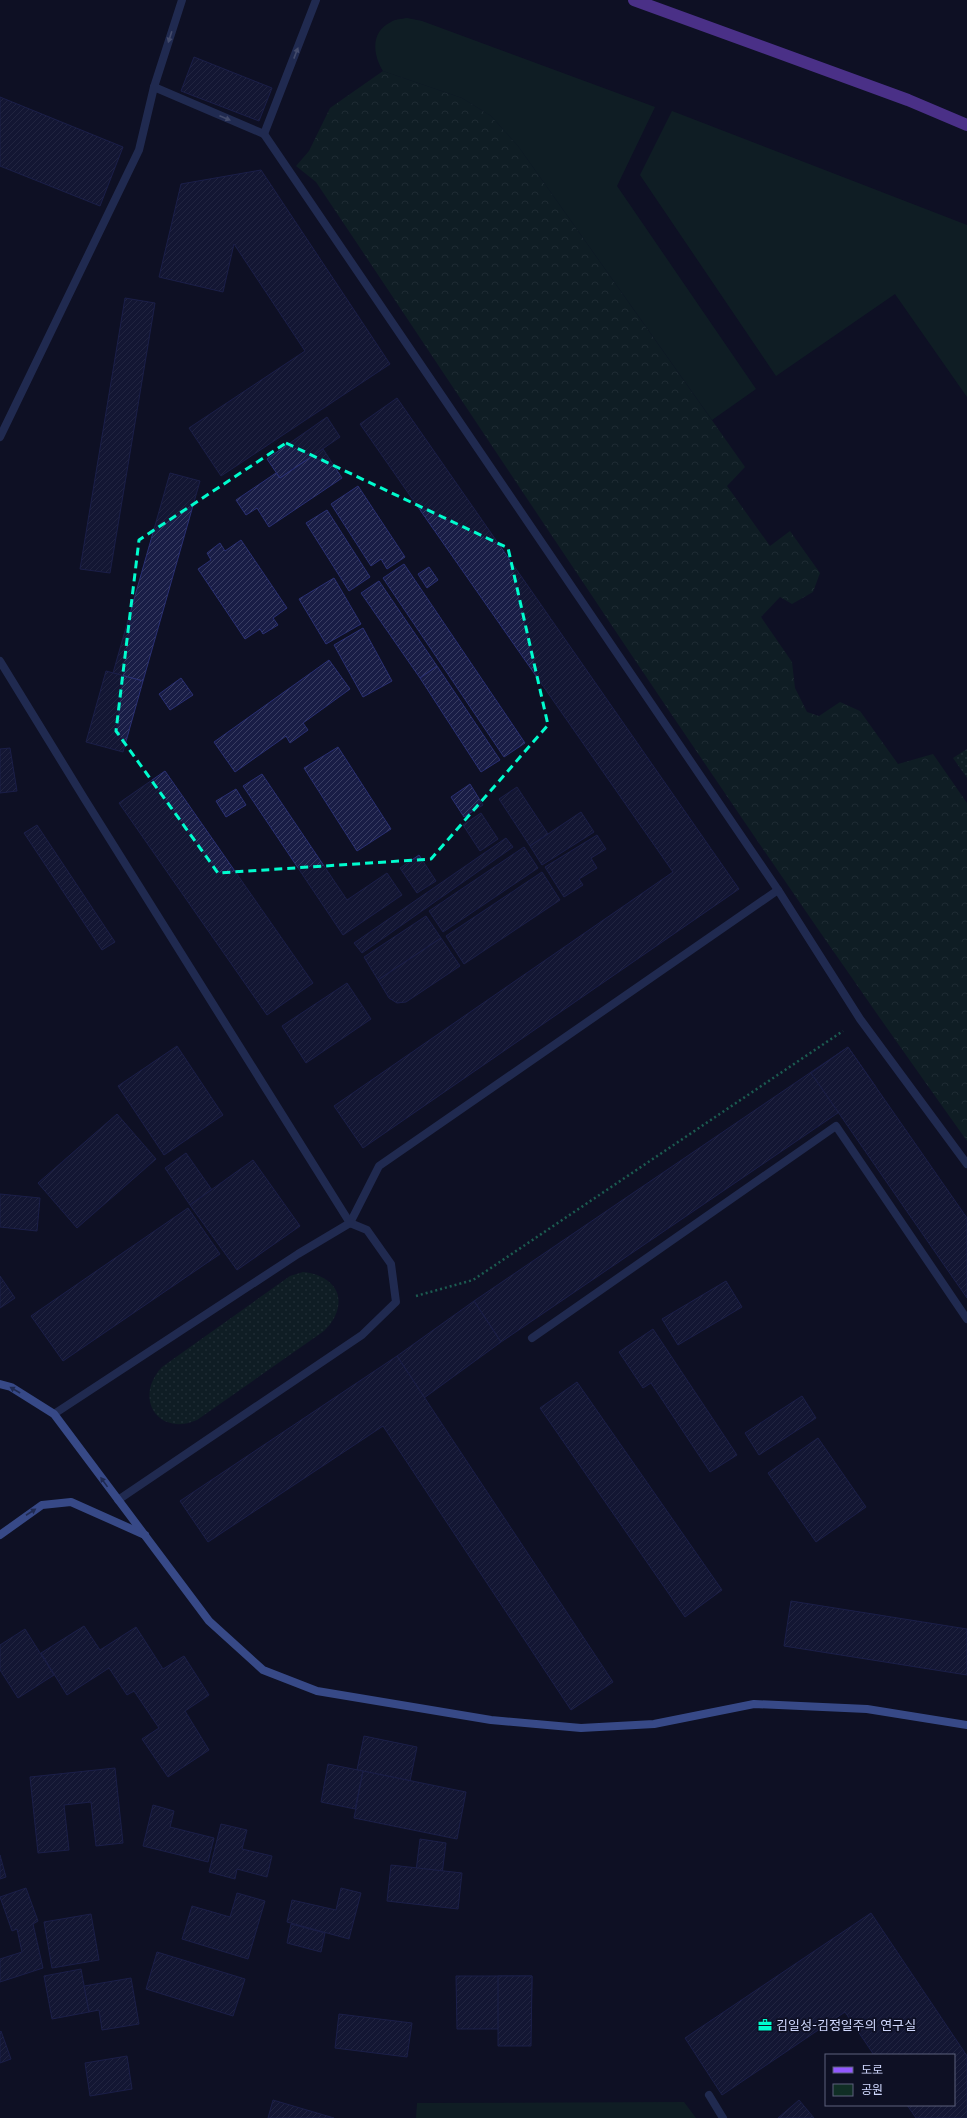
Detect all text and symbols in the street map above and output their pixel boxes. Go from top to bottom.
one-way arrow [167,31,173,43]
one-way arrow [293,47,299,59]
one-way arrow [219,115,231,121]
one-way arrow [10,1387,21,1394]
one-way arrow [101,1477,109,1487]
one-way arrow [26,1508,37,1516]
office icon: 김일성-김정일주의 연구실 [757,2017,773,2033]
place label: 김일성-김정일주의 연구실 [776,2017,916,2033]
legend [825,2054,955,2106]
text: 도로 [861,2062,883,2077]
text: 공원 [861,2082,883,2097]

